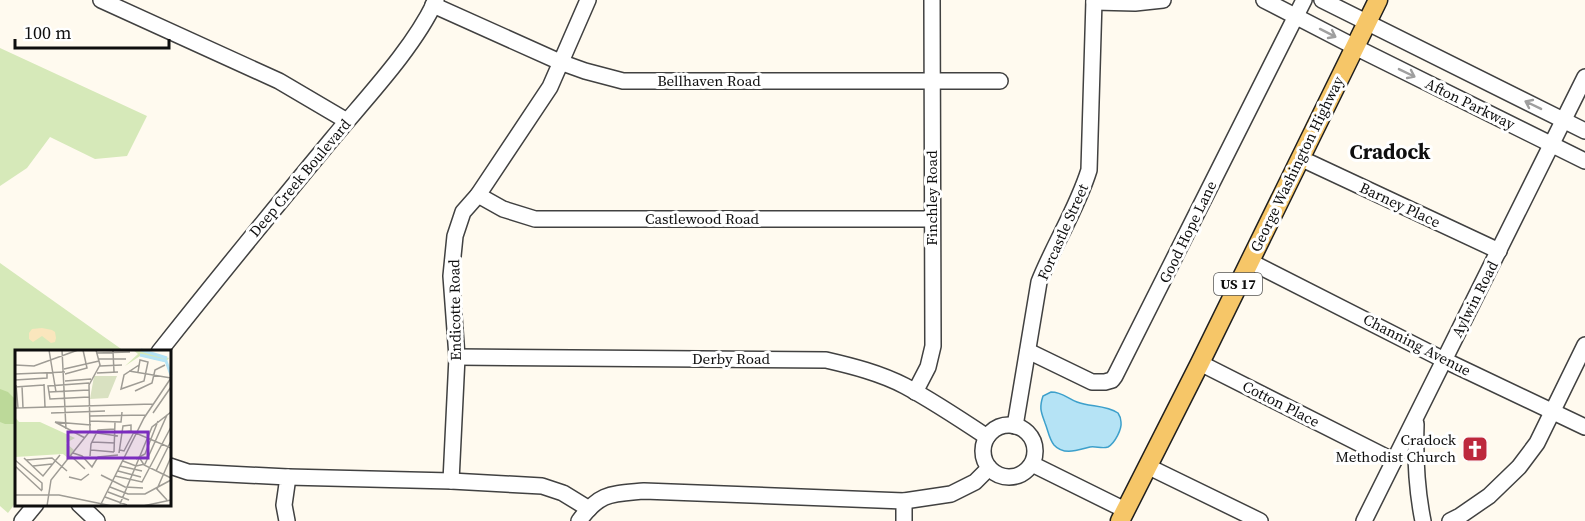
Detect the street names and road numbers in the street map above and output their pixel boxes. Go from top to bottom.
street label: Bellhaven Road [657,70,761,91]
street label: George Washington Highway [1245,72,1348,255]
street label: Afton Parkway [1422,73,1519,135]
street label: Deep Creek Boulevard [244,114,356,241]
street label: Finchley Road [921,150,942,246]
street label: Good Hope Lane [1154,177,1222,286]
street label: Barney Place [1356,177,1444,233]
street label: Forcastle Street [1032,180,1093,283]
street label: Castlewood Road [645,208,760,229]
street label: Aylwin Road [1446,256,1503,341]
street label: Endicotte Road [443,259,466,361]
road number: US 17 [1214,273,1262,295]
street label: Channing Avenue [1360,308,1475,381]
street label: Derby Road [692,348,771,369]
street label: Cotton Place [1239,375,1324,432]

